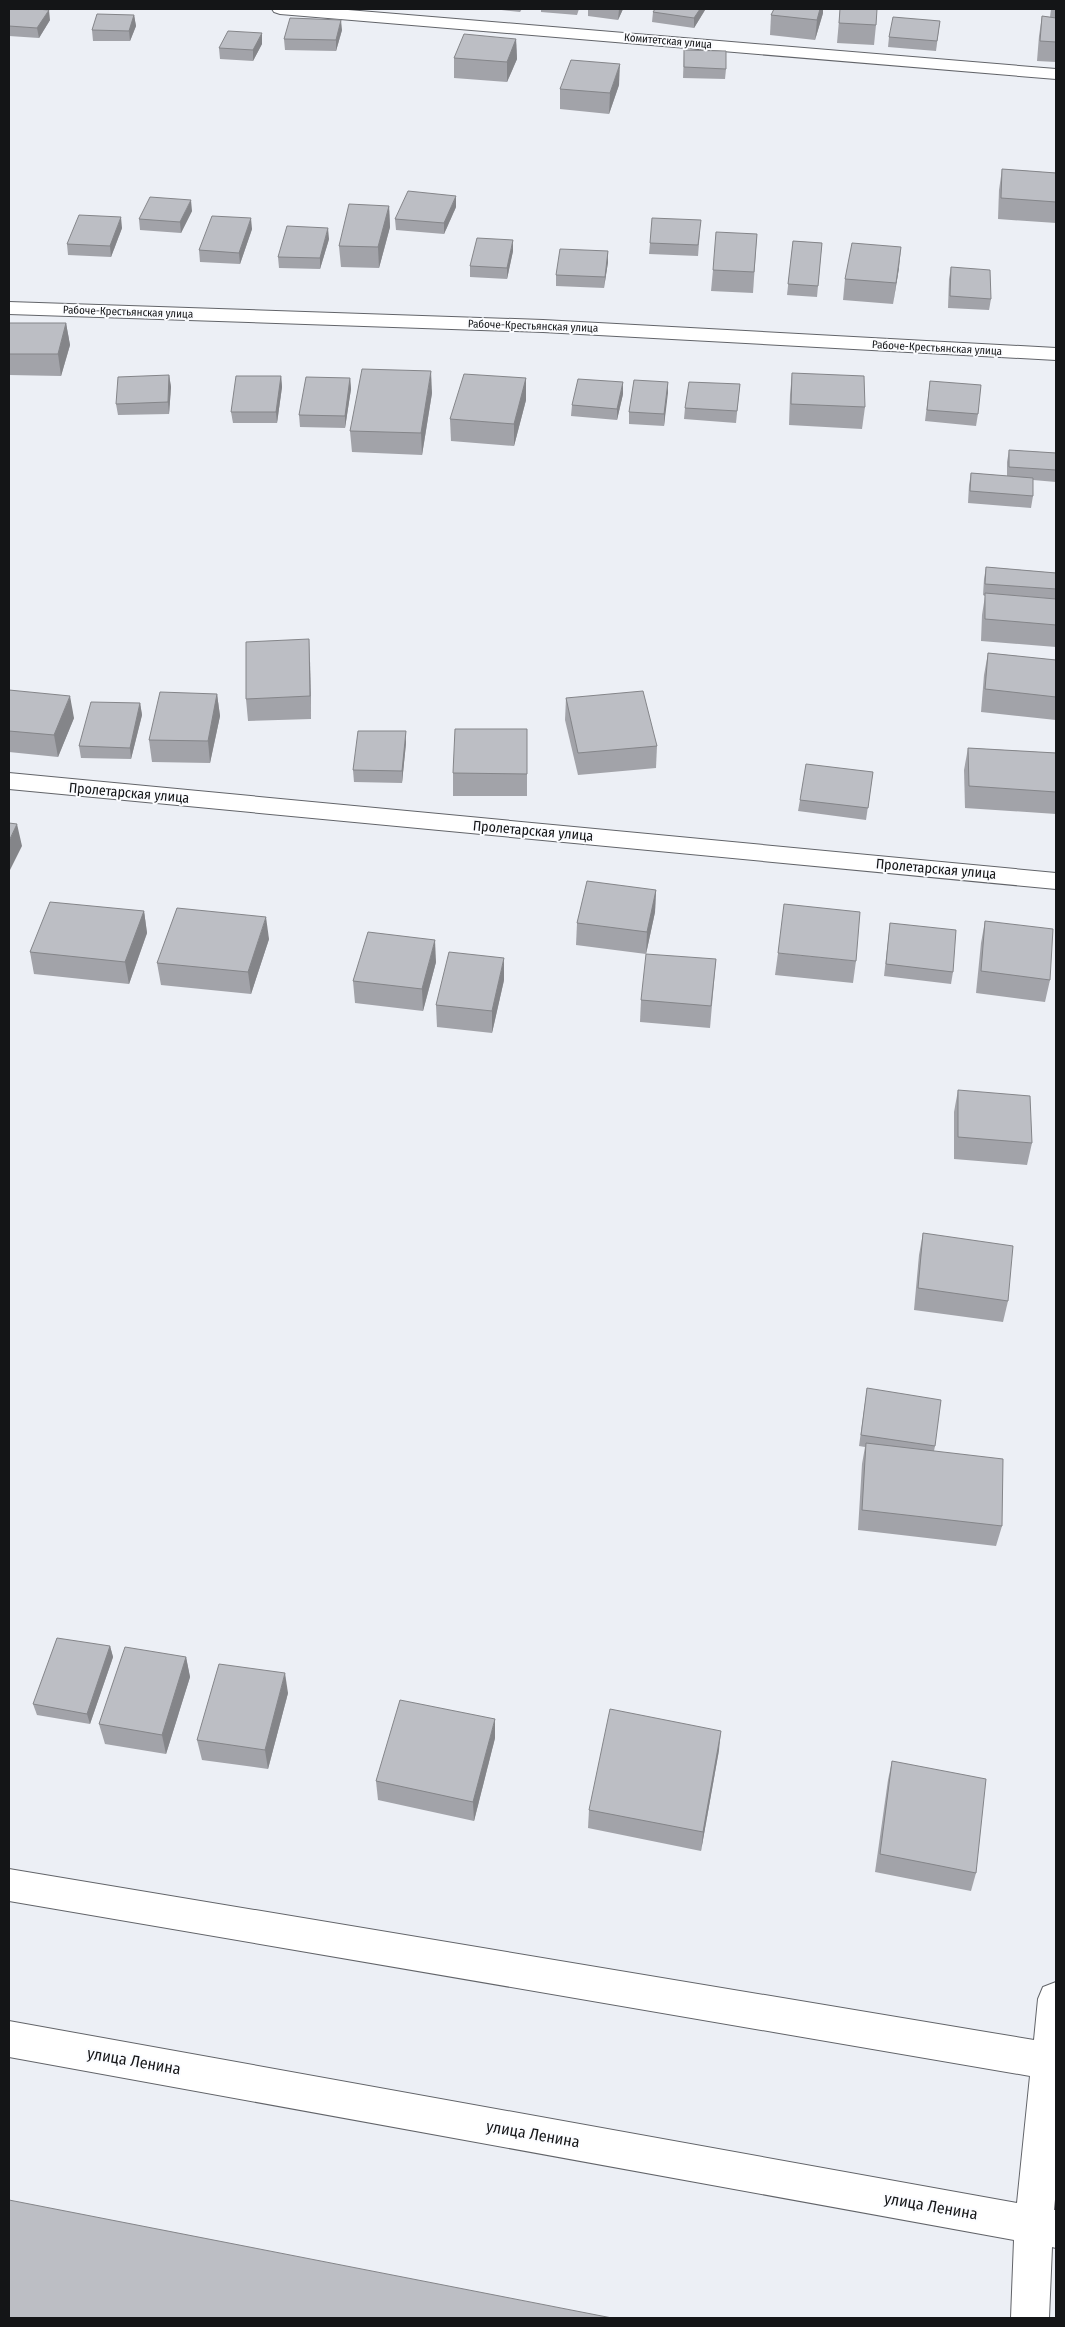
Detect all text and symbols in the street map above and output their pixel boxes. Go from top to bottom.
street label: Комитетская улица [623,31,713,51]
street label: Рабоче-Крестьянская улица [63,303,193,321]
street label: Рабоче-Крестьянская улица [468,317,598,335]
street label: Рабоче-Крестьянская улица [872,338,1002,358]
street label: Пролетарская улица [68,779,190,807]
street label: Пролетарская улица [472,817,594,845]
street label: Пролетарская улица [875,855,997,883]
street label: улица Ленина [86,2043,182,2079]
street label: улица Ленина [485,2116,581,2152]
street label: улица Ленина [883,2188,979,2224]

